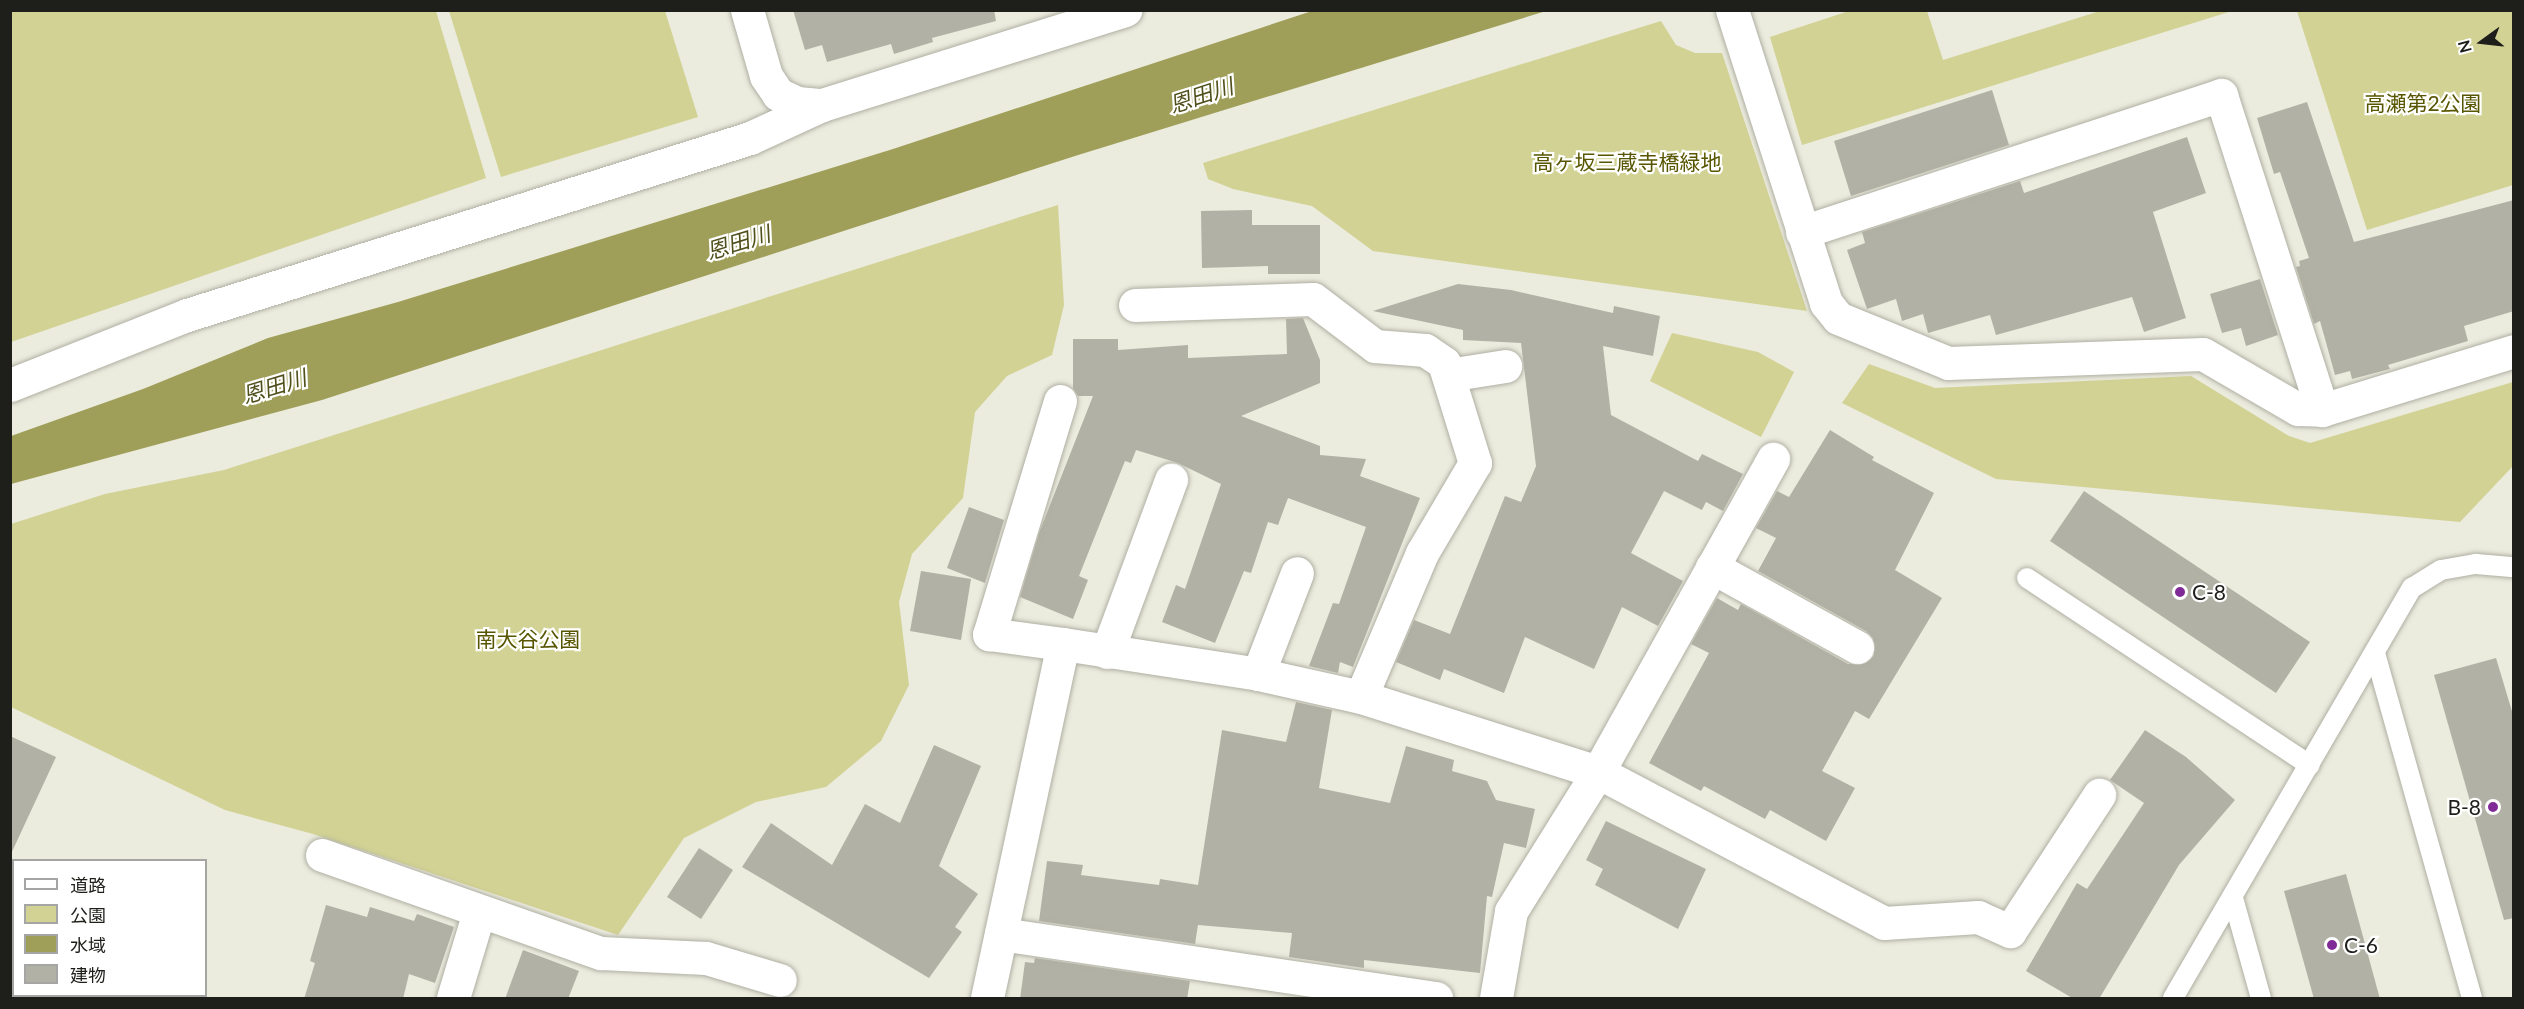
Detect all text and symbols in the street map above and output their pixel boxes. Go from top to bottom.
north arrow [2452,12,2512,72]
text: N [2453,38,2475,55]
water label: 恩田川 [1166,72,1236,118]
park label: 高瀬第2公園 [2364,90,2482,116]
park label: 高ヶ坂三蔵寺橋緑地 [1533,149,1721,175]
water label: 恩田川 [703,220,773,264]
water label: 恩田川 [239,364,309,408]
place label: C-8 [2192,579,2226,605]
marker: C-8 [2173,585,2187,599]
park label: 南大谷公園 [476,626,580,652]
place label: B-8 [2447,794,2481,820]
marker: B-8 [2486,800,2500,814]
legend [12,859,207,997]
text: 道路 [70,874,106,896]
text: 公園 [70,904,106,926]
place label: C-6 [2344,932,2378,958]
text: 水域 [70,934,106,956]
marker: C-6 [2325,938,2339,952]
text: 建物 [70,964,106,986]

